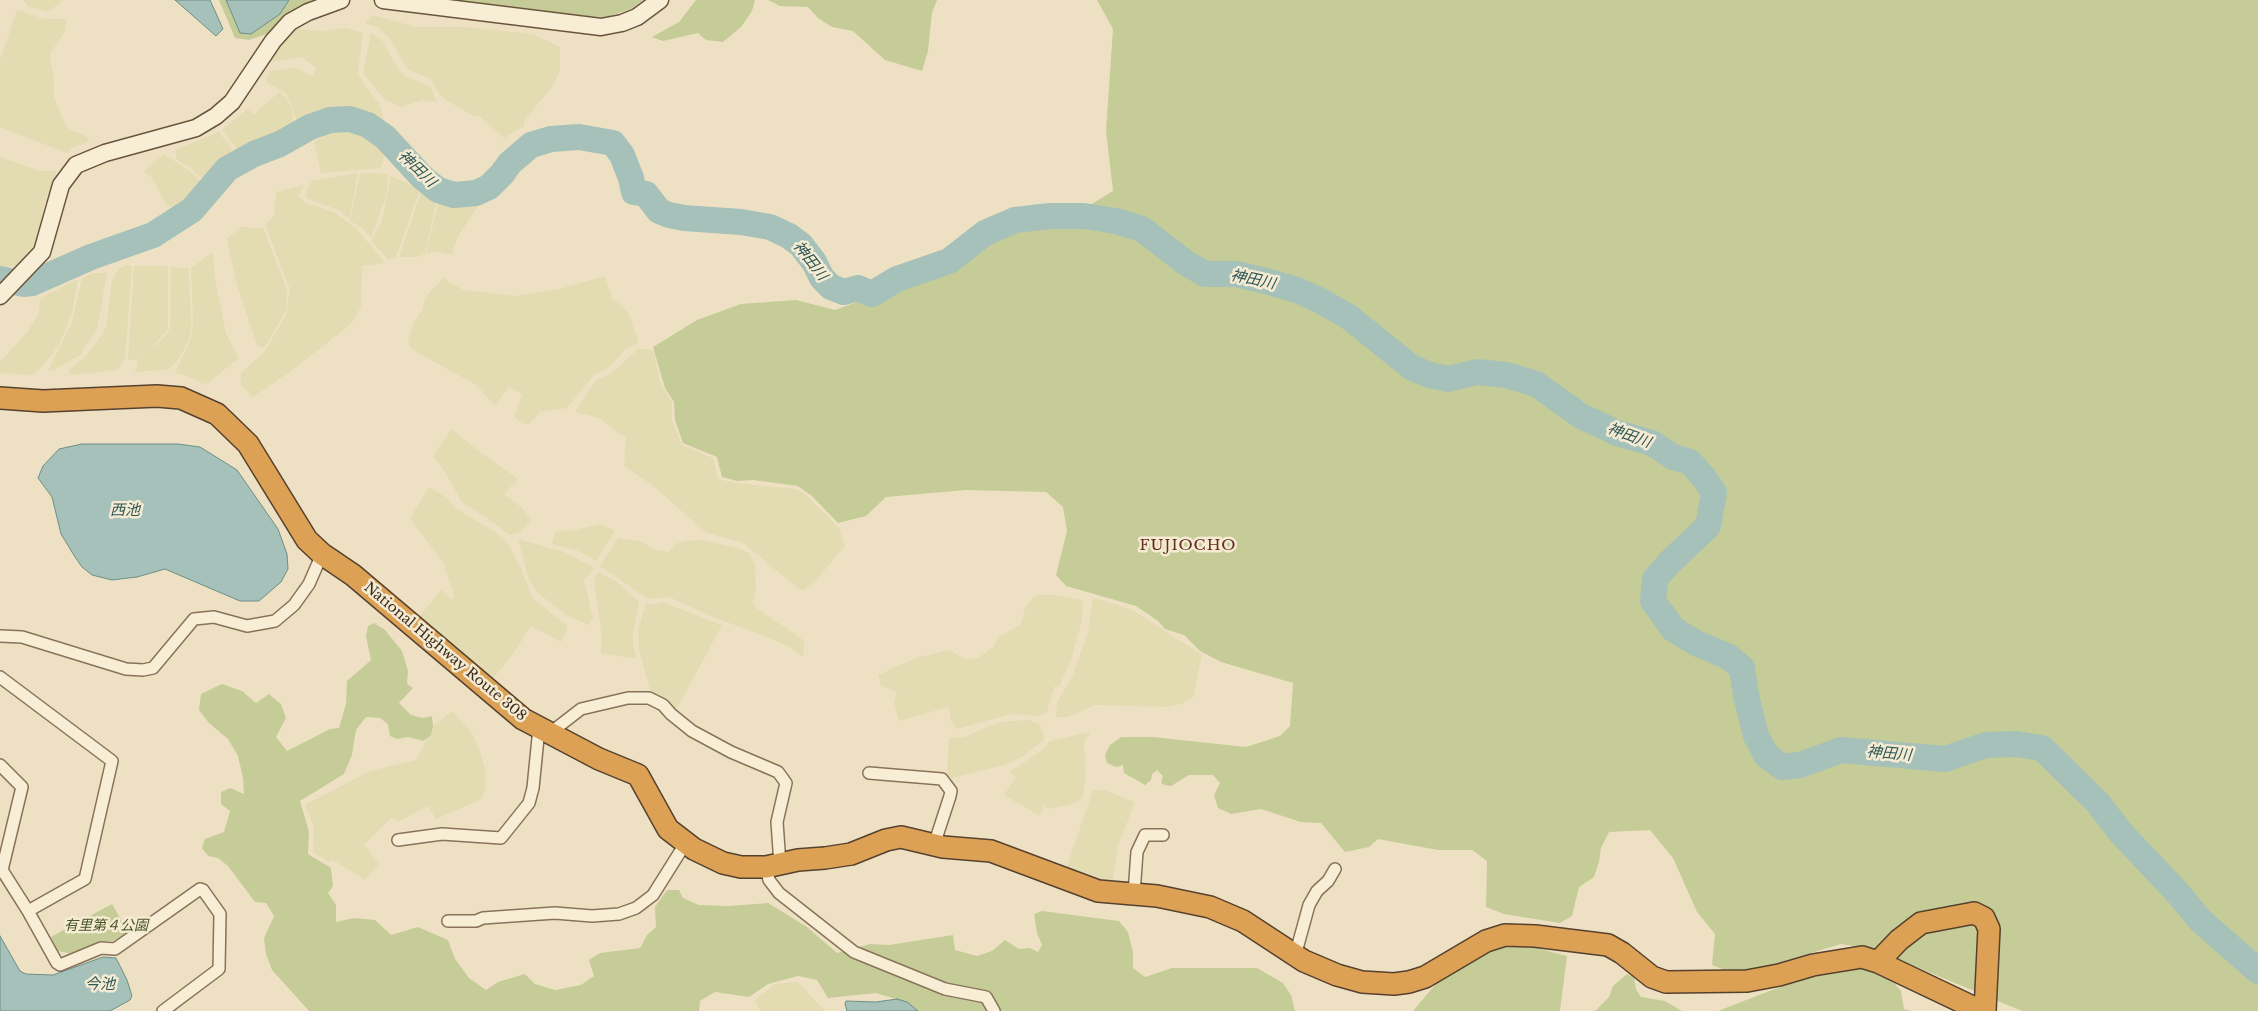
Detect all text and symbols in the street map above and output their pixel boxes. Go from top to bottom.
water label: 神田川 [395,147,439,191]
water label: 神田川 [789,238,831,284]
water label: 神田川 [1229,267,1277,293]
water label: 神田川 [1605,420,1653,452]
water label: 西池 [110,502,140,520]
district label: FUJIOCHO [1139,537,1237,555]
street label: National Highway Route 308 [360,579,530,725]
water label: 神田川 [1866,743,1912,765]
park label: 有里第４公園 [64,918,148,934]
water label: 今池 [85,976,115,994]

